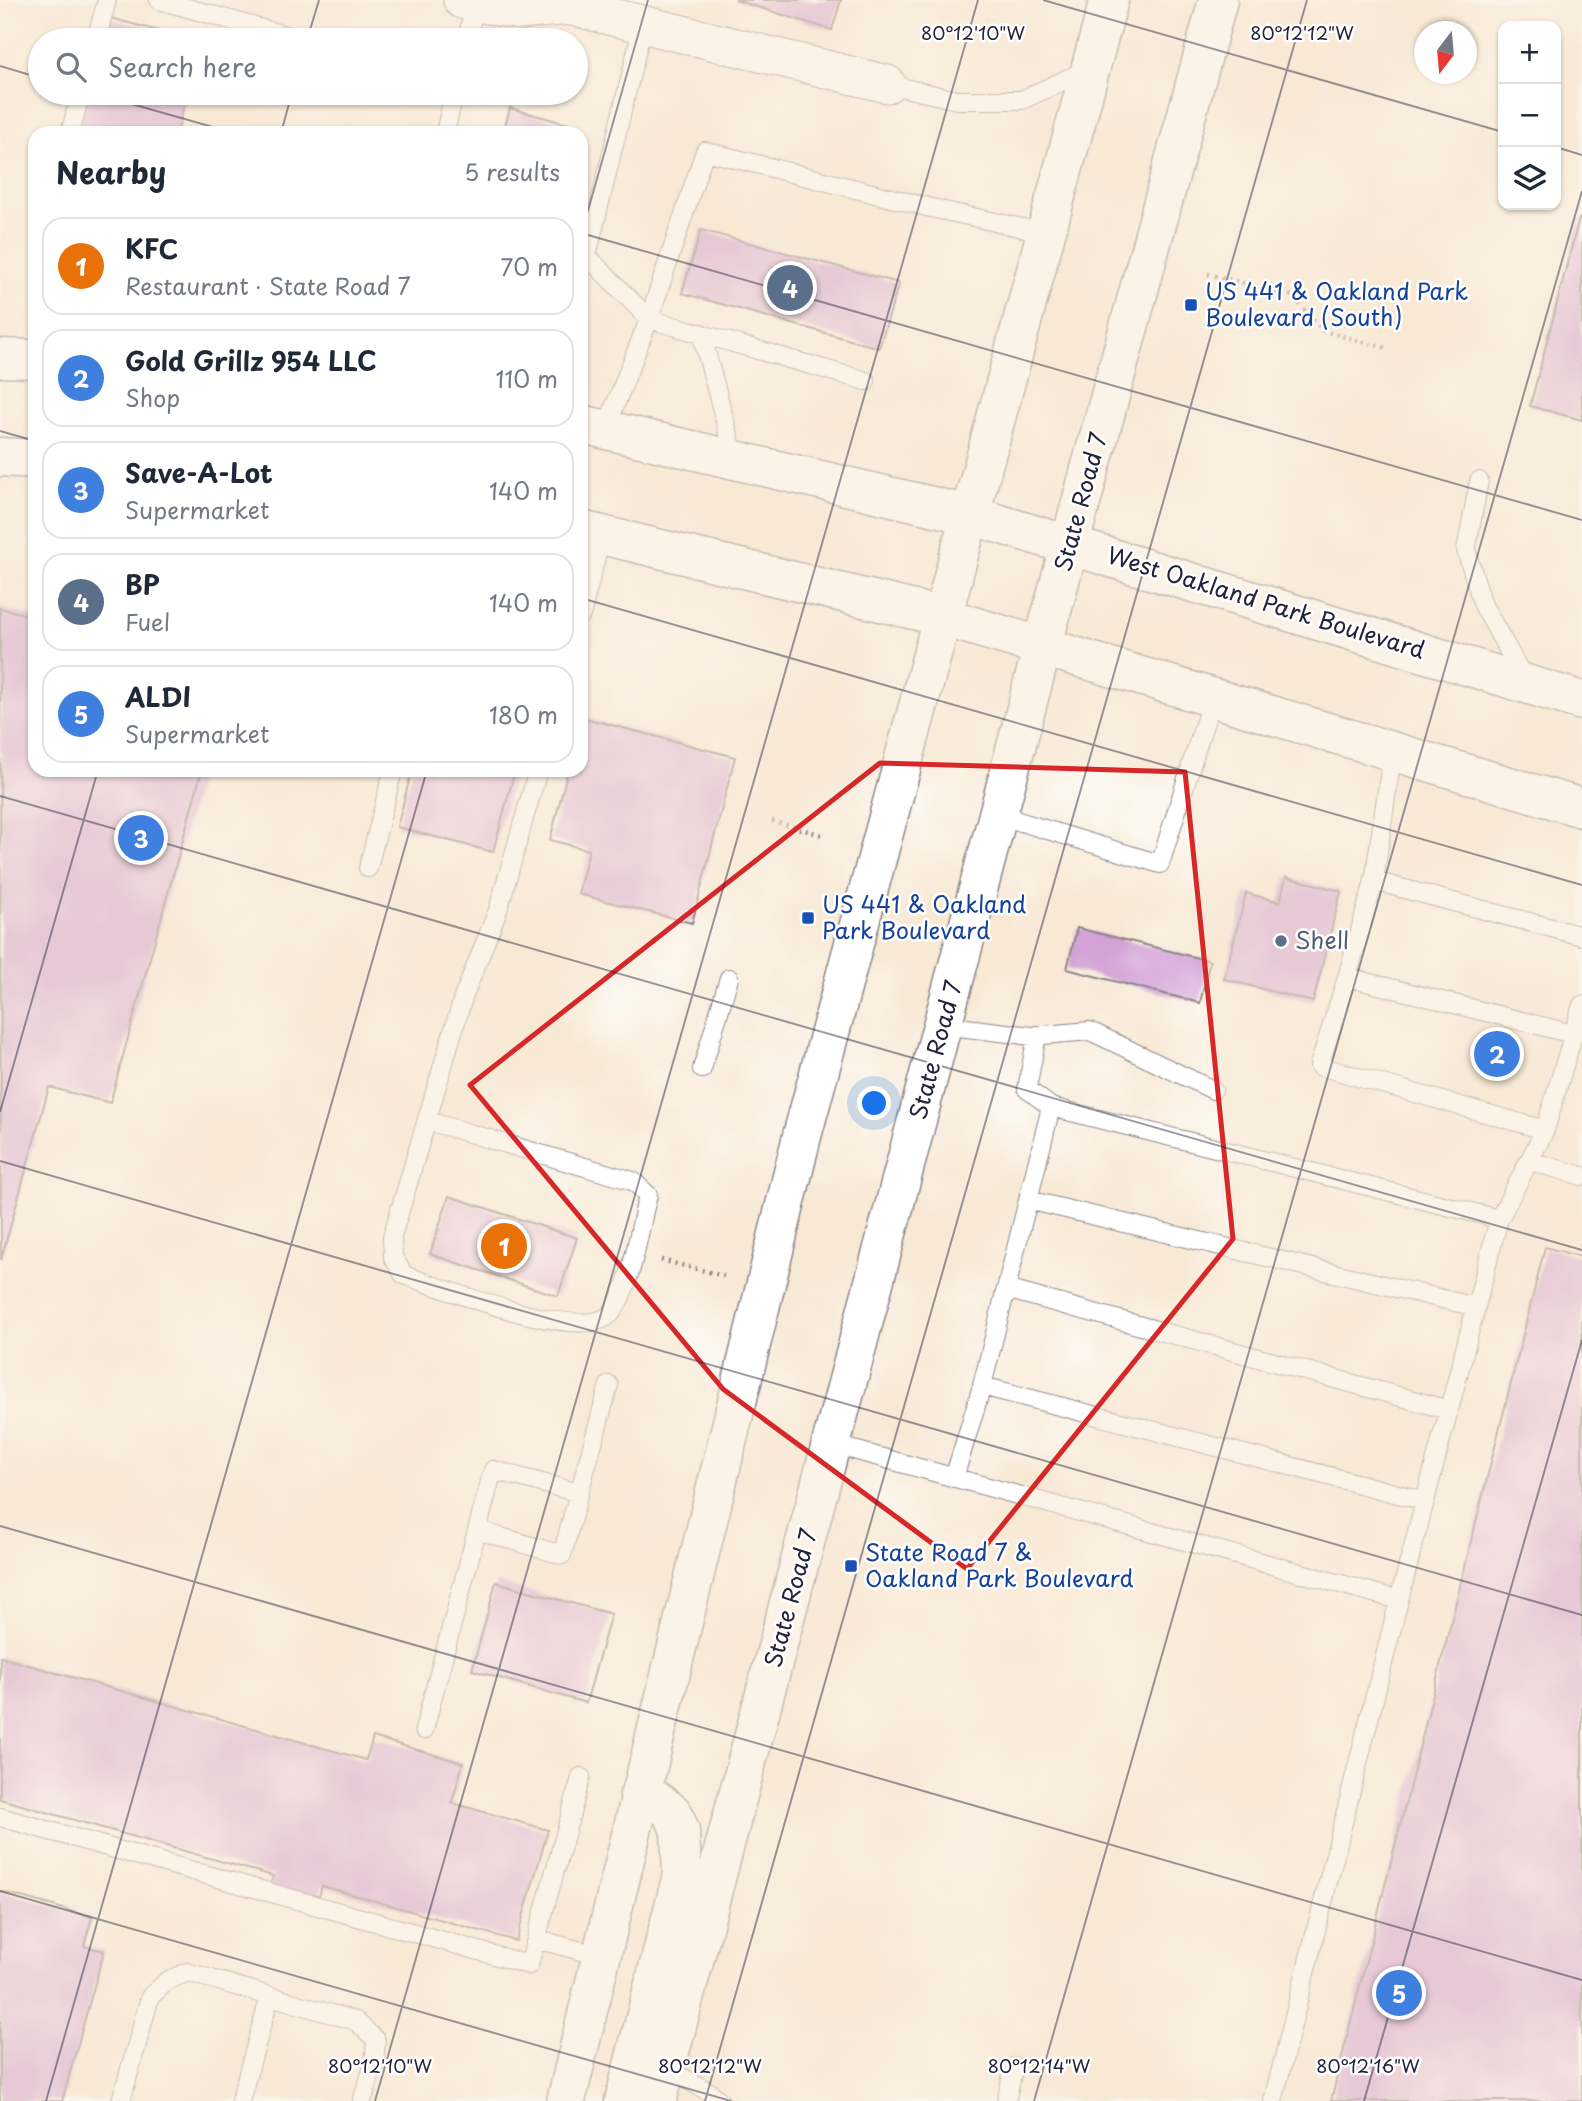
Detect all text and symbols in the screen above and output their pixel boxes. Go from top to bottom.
text: 80°12'10"W [921,19,1025,46]
text: 80°12'12"W [1250,19,1354,46]
north arrow [1414,21,1477,84]
map controls [1498,21,1561,210]
button: + [1498,21,1561,84]
search box [28,28,588,105]
text: Search here [108,47,257,86]
icon: search [52,48,90,86]
button: − [1498,84,1561,147]
button: layers [1498,147,1561,210]
text: Nearby [56,149,166,194]
text: 5 results [464,154,560,189]
text: KFC [125,229,178,268]
text: 1 [76,249,87,284]
text: 70 m [500,249,558,284]
pin: 4 [767,262,813,314]
text: Restaurant · State Road 7 [125,268,411,303]
place label: US 441 & Oakland Park Boulevard (South) [1205,273,1468,334]
marker: US 441 & Oakland Park Boulevard (South) [1183,297,1199,313]
text: Gold Grillz 954 LLC [125,341,377,380]
text: 2 [73,361,89,396]
text: 110 m [496,361,558,396]
text: Shop [125,380,180,415]
street label: State Road 7 [1044,428,1115,575]
text: Save-A-Lot [125,453,273,492]
text: 3 [73,473,89,508]
text: 140 m [489,473,558,508]
text: Supermarket [125,492,269,527]
street label: West Oakland Park Boulevard [1103,537,1430,667]
text: BP [125,565,160,604]
text: 4 [73,585,89,620]
text: 140 m [489,585,558,620]
text: Fuel [125,604,170,639]
text: ALDI [125,677,191,716]
text: 5 [74,697,88,732]
text: 180 m [489,697,558,732]
text: Supermarket [125,716,269,751]
pin: 3 [118,812,164,864]
place label: US 441 & Oakland Park Boulevard [822,886,1026,947]
marker: US 441 & Oakland Park Boulevard [800,910,816,926]
place label: Shell [1295,922,1349,957]
marker: Shell [1273,933,1289,949]
street label: State Road 7 [899,976,970,1123]
pin: 2 [1474,1028,1520,1080]
your location [857,1086,891,1120]
pin: 1 [481,1220,527,1272]
street label: State Road 7 [754,1524,825,1671]
place label: State Road 7 & Oakland Park Boulevard [865,1534,1134,1595]
marker: State Road 7 & Oakland Park Boulevard [843,1558,859,1574]
pin: 5 [1376,1967,1422,2019]
text: 80°12'10"W [328,2052,432,2079]
text: 80°12'12"W [658,2052,762,2079]
text: 80°12'14"W [988,2052,1091,2079]
text: 80°12'16"W [1316,2052,1420,2079]

